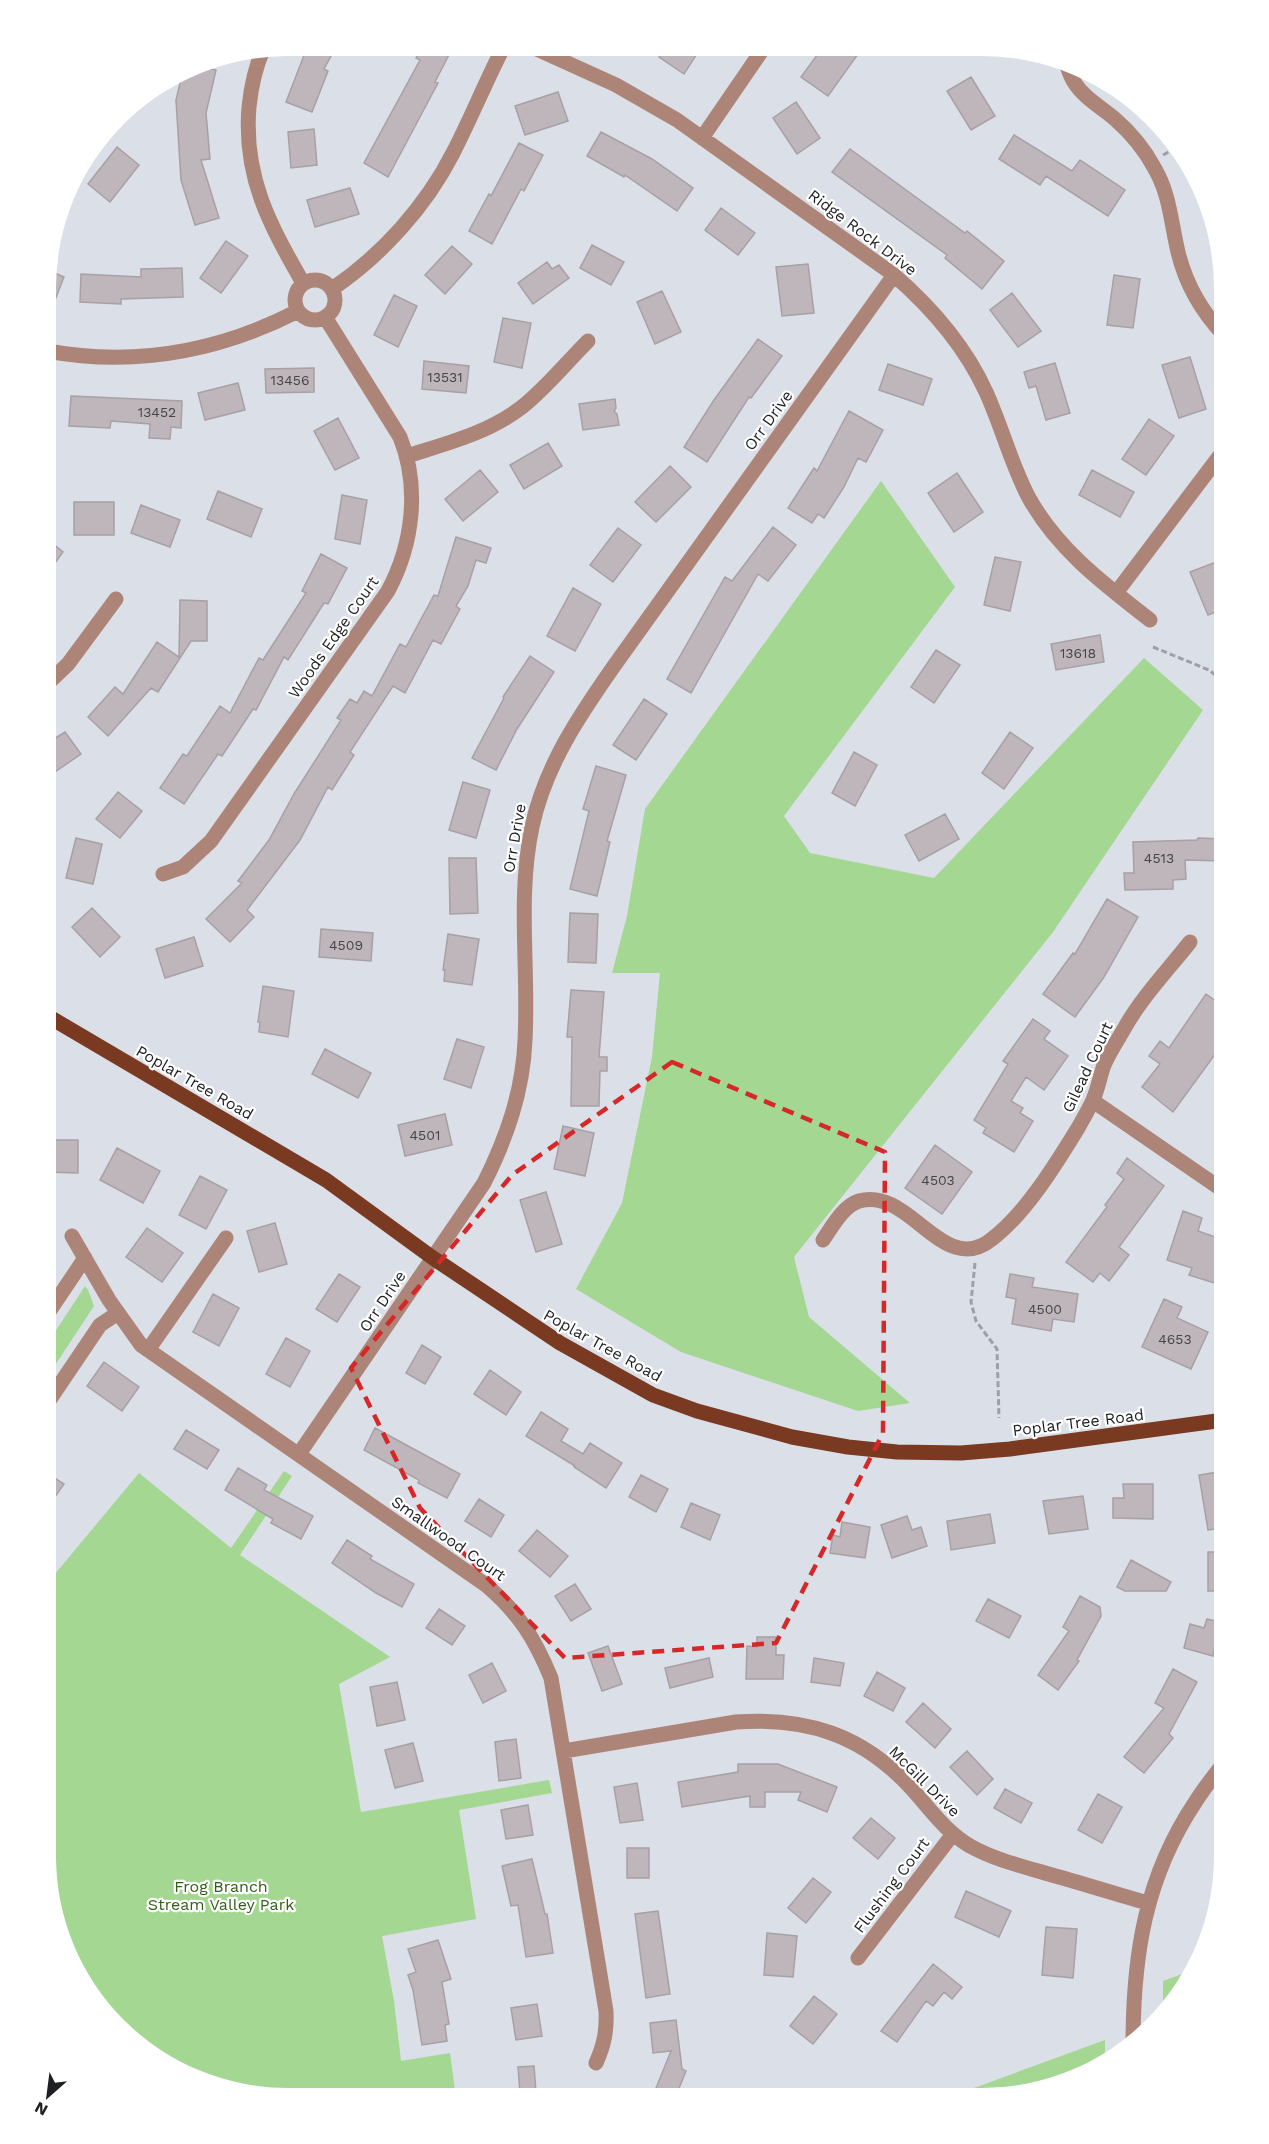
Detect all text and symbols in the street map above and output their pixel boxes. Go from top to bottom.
street label: Ridge Rock Drive [805,185,921,279]
house number: 13531 [427,369,463,385]
house number: 13456 [271,372,309,388]
street label: Orr Drive [740,386,797,454]
house number: 13452 [138,404,176,420]
street label: Woods Edge Court [284,573,383,702]
house number: 13618 [1060,645,1096,661]
street label: Orr Drive [499,802,530,874]
house number: 4513 [1144,850,1174,866]
house number: 4509 [329,937,363,953]
street label: Gilead Court [1058,1019,1117,1116]
street label: Poplar Tree Road [133,1041,257,1124]
house number: 4501 [410,1127,440,1143]
house number: 4503 [921,1172,955,1188]
street label: Orr Drive [355,1267,410,1336]
house number: 4500 [1028,1301,1062,1317]
street label: Poplar Tree Road [540,1305,665,1386]
house number: 4653 [1158,1331,1192,1347]
street label: Poplar Tree Road [1011,1405,1145,1440]
street label: Smallwood Court [388,1492,510,1585]
street label: McGill Drive [885,1742,964,1821]
street label: Flushing Court [849,1834,934,1937]
park label: Frog Branch Stream Valley Park [148,1877,294,1914]
north arrow [18,2066,78,2126]
text: N [31,2098,51,2120]

